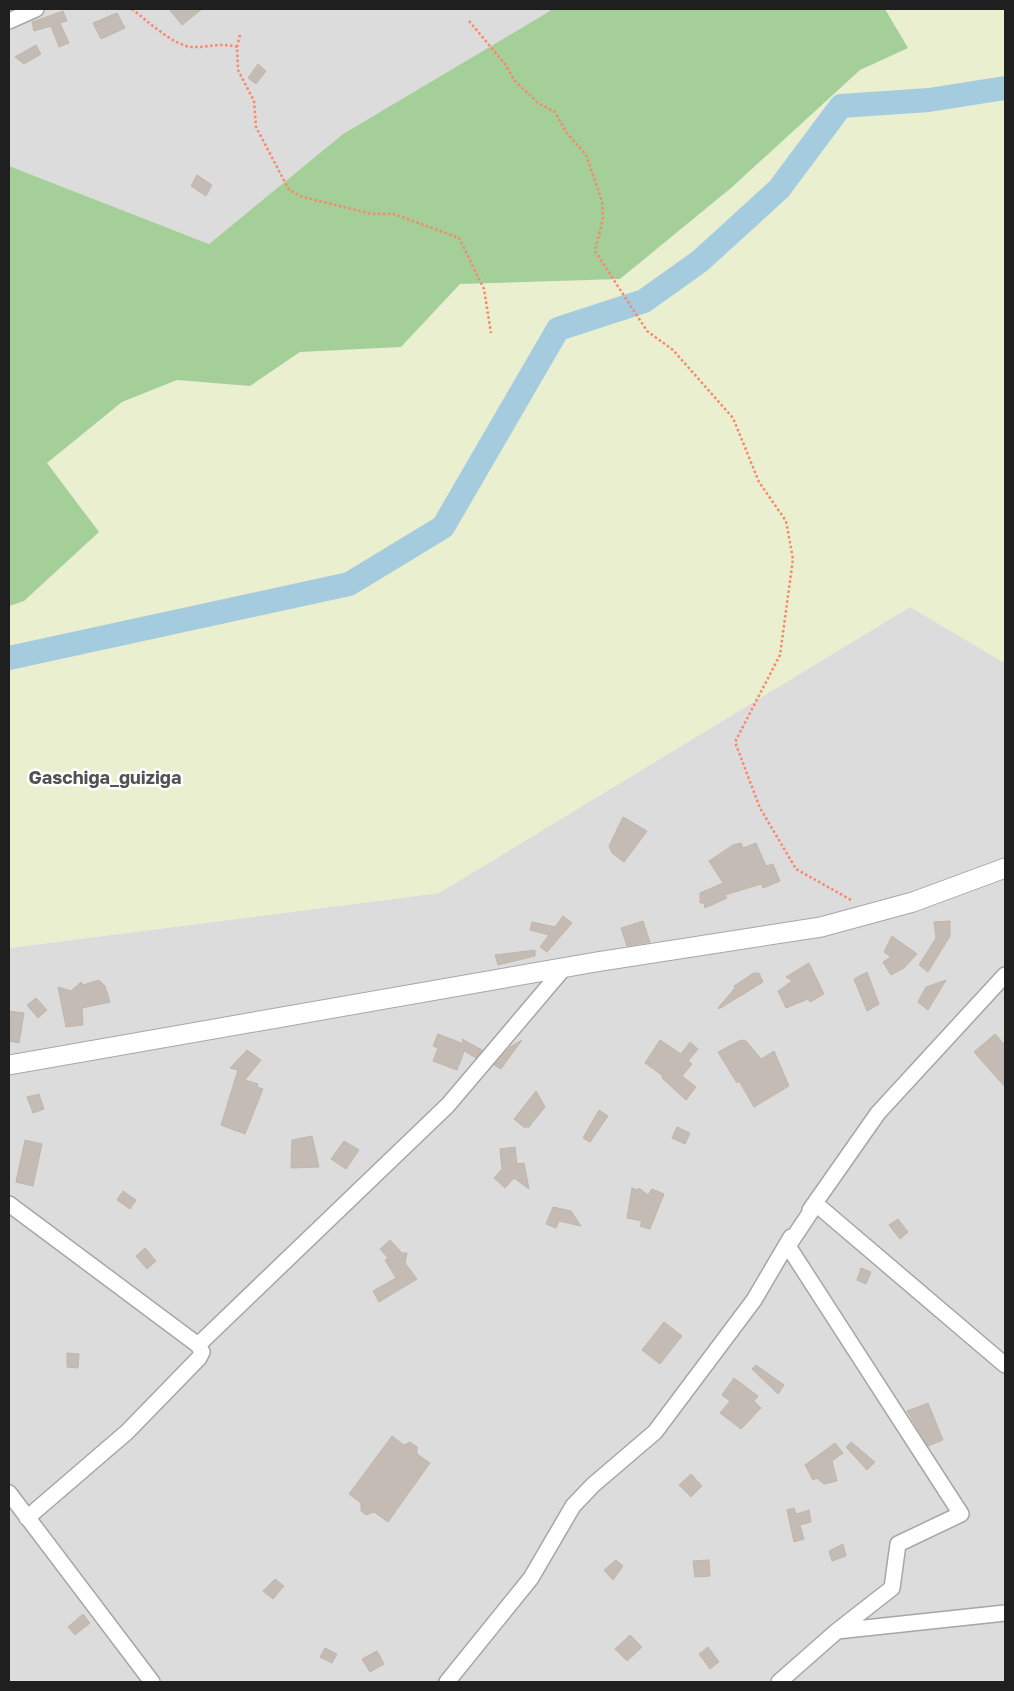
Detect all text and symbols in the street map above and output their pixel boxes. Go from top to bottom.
district label: Gaschiga_guiziga [29,766,181,788]

